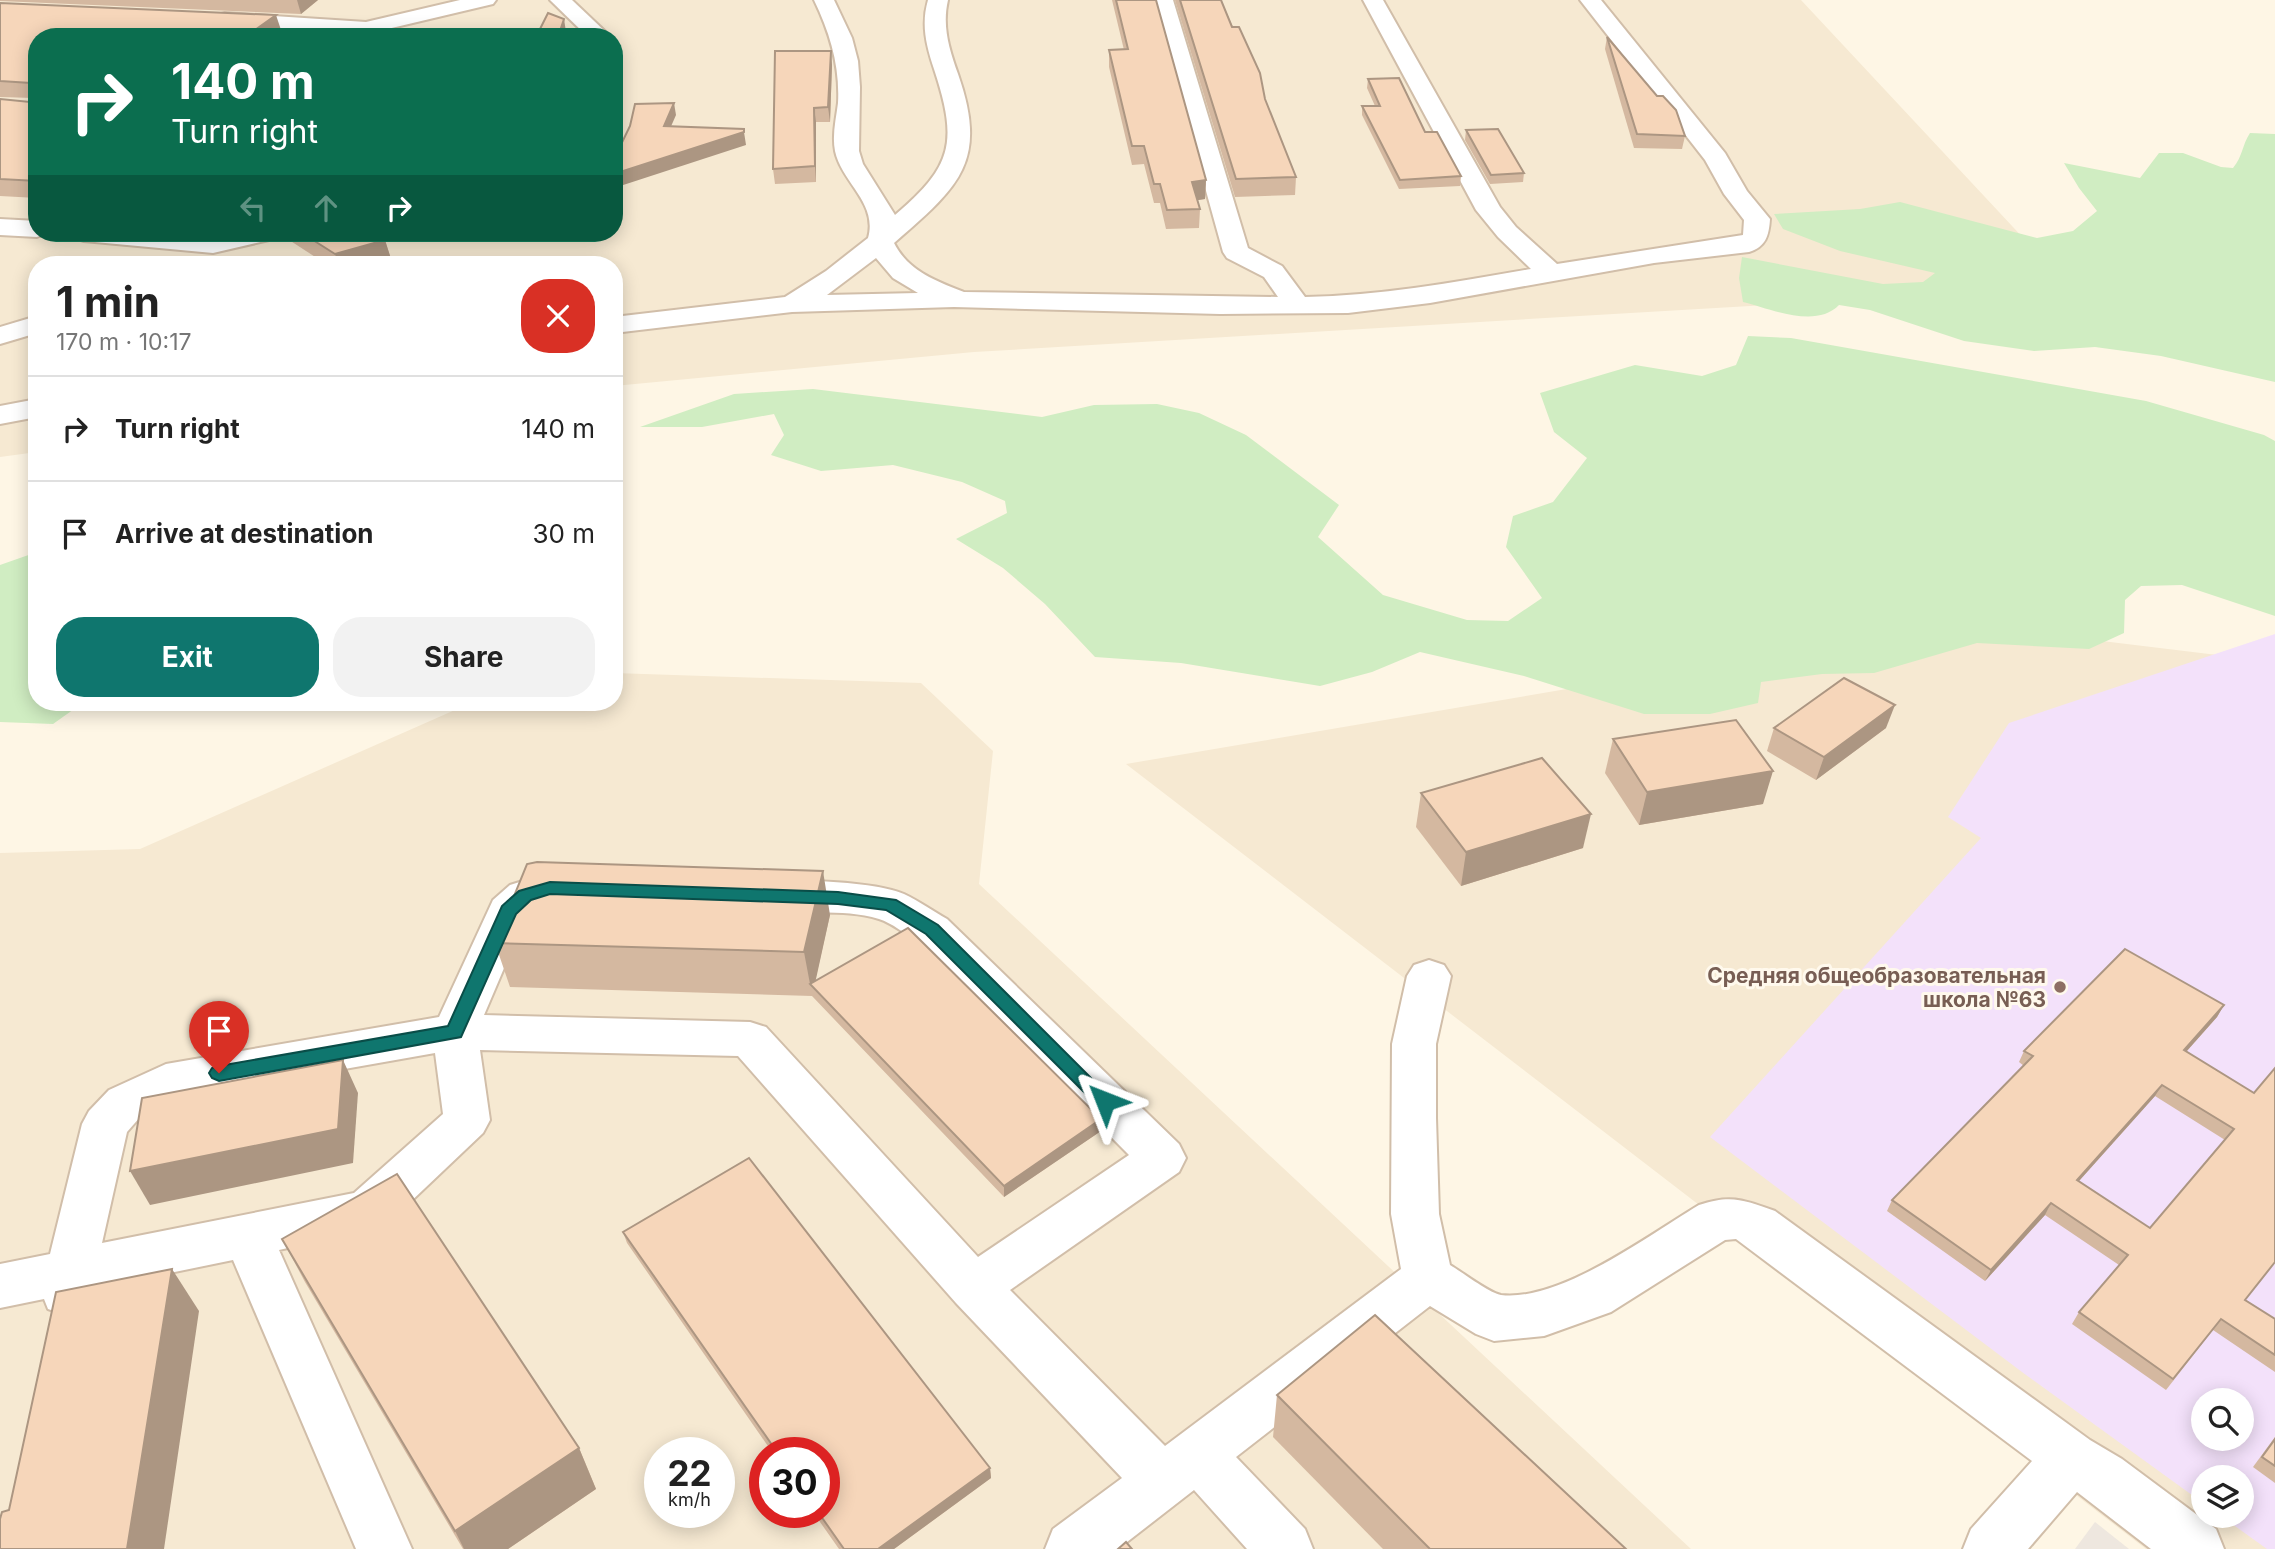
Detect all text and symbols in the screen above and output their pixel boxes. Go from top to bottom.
text: 140 m [171,52,315,111]
icon: right [56,56,147,147]
text: Turn right [171,112,318,151]
icon: left [234,189,272,227]
icon: ahead [307,189,345,227]
icon: right [380,189,418,227]
text: 1 min [56,276,160,327]
button: close [521,279,595,353]
text: 170 m · 10:17 [56,328,192,356]
icon: right [56,410,94,448]
text: Turn right [115,413,240,444]
text: 140 m [521,413,595,444]
icon: arrive [56,515,94,553]
text: Arrive at destination [115,518,374,549]
text: 30 m [532,518,595,549]
button: Exit [56,617,319,697]
button: Share [333,617,595,697]
place label: Средняя общеобразовательная школа №63 [1707,963,2046,1012]
marker: Средняя общеобразовательная школа №63 [2052,979,2068,995]
pin [189,1001,249,1073]
icon: arrive [200,1012,238,1050]
position arrow [1068,1064,1142,1138]
map controls [2191,1388,2254,1528]
button: search [2191,1388,2254,1451]
speed limit sign: 30 [749,1437,840,1528]
text: 22 [667,1452,712,1494]
button: layers [2191,1465,2254,1528]
text: km/h [668,1489,711,1510]

